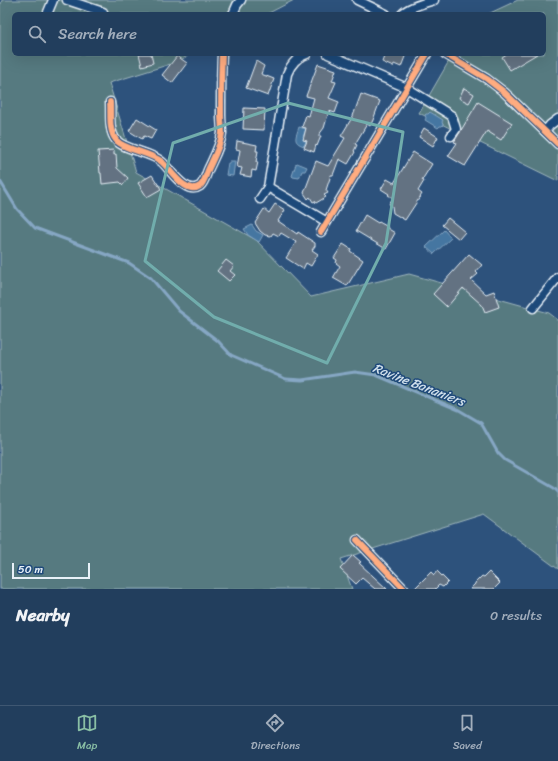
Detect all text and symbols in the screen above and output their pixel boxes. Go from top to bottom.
search box [12,12,546,56]
text: Search here [58,21,137,47]
icon: search [26,23,48,45]
water label: Ravine Bananiers [369,356,470,413]
text: 50 m [18,560,43,579]
scale bar [12,561,90,580]
text: Nearby [16,600,70,630]
text: 0 results [490,604,542,627]
tab: Map [76,712,98,755]
tab: Directions [251,712,300,755]
tab: Saved [453,712,482,755]

